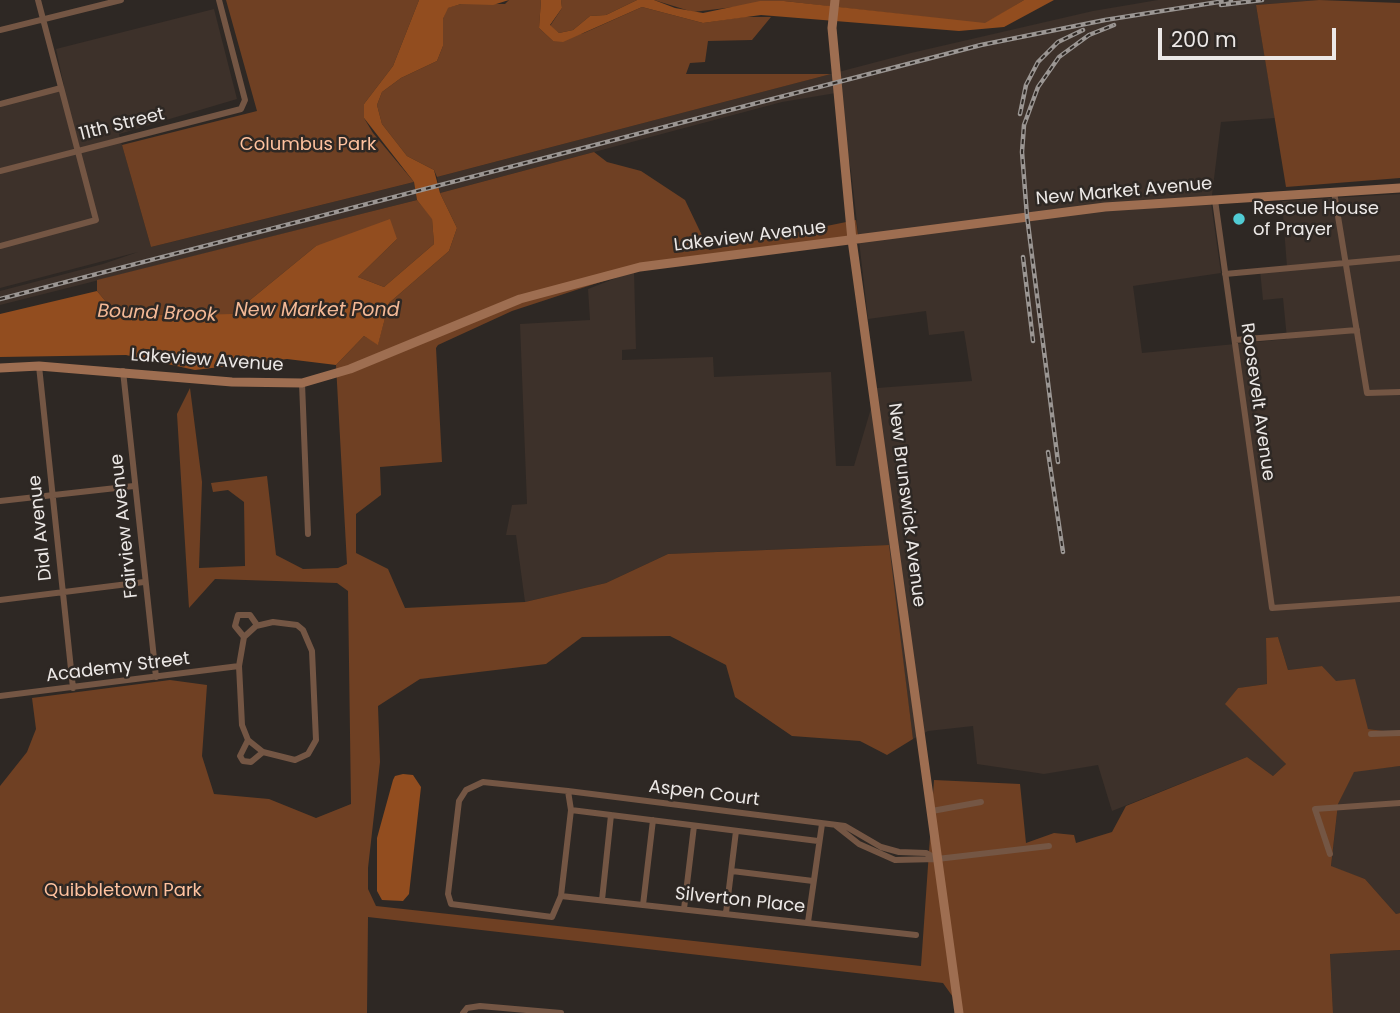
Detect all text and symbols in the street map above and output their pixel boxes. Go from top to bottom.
scale bar [1162,14,1340,58]
text: 200 m [1171,25,1237,54]
street label: 11th Street [77,104,167,146]
park label: Columbus Park [240,134,376,156]
street label: New Market Avenue [1035,174,1213,210]
place label: Rescue House of Prayer [1253,198,1379,241]
marker: Rescue House of Prayer [1231,211,1247,227]
street label: Lakeview Avenue [673,217,827,257]
water label: New Market Pond [235,300,399,322]
water label: Bound Brook [97,301,217,327]
street label: Roosevelt Avenue [1235,322,1279,482]
street label: Lakeview Avenue [130,345,284,377]
street label: New Brunswick Avenue [883,402,929,608]
street label: Fairview Avenue [107,453,143,599]
street label: Dial Avenue [25,474,57,582]
street label: Academy Street [45,648,191,688]
street label: Aspen Court [647,776,761,812]
park label: Quibbletown Park [44,880,202,902]
street label: Silverton Place [674,883,806,919]

